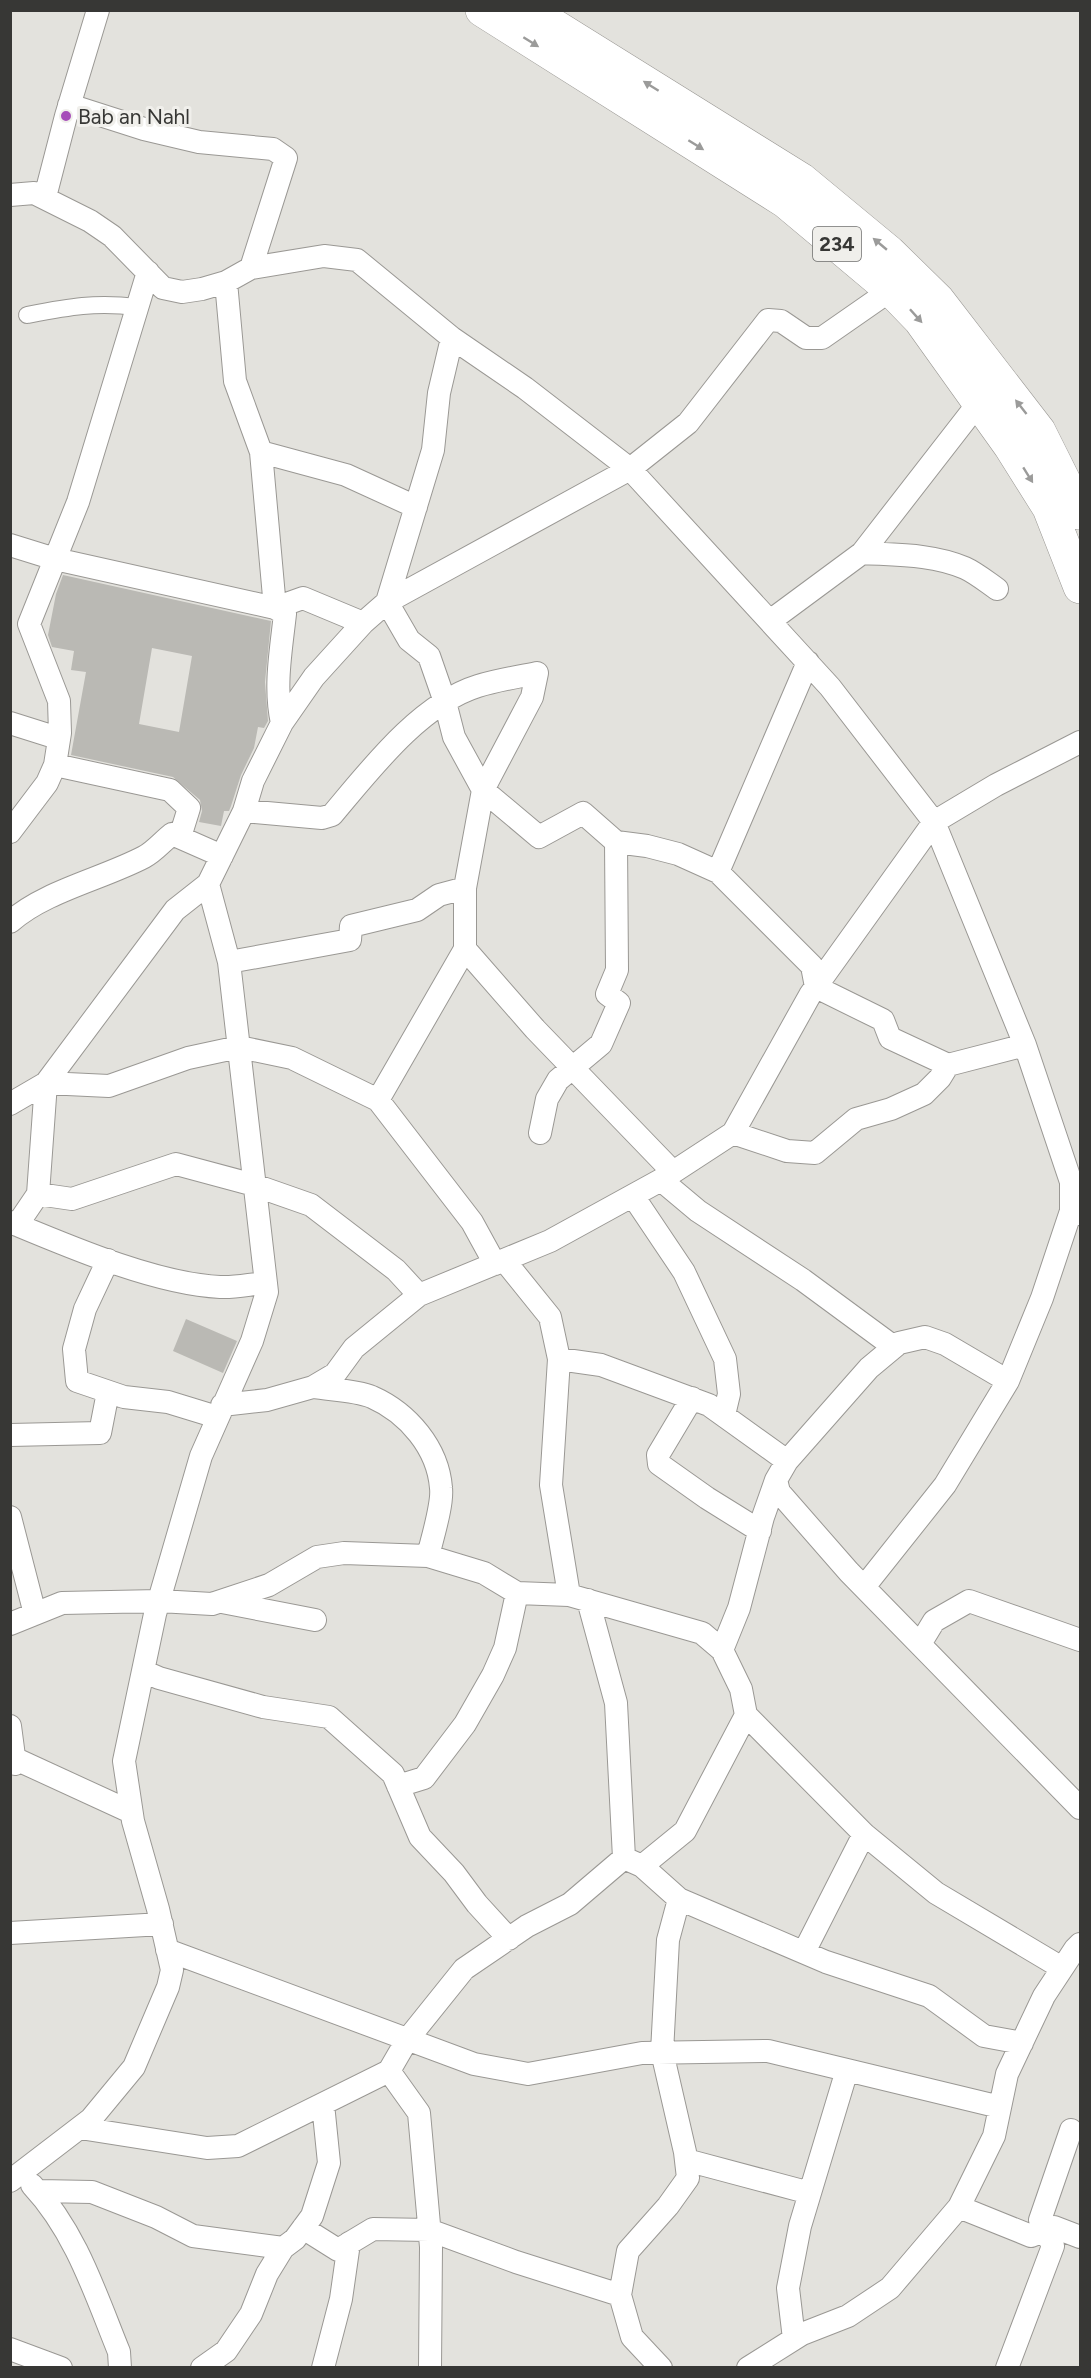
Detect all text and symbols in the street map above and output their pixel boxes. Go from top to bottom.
one-way arrow [523,36,539,47]
one-way arrow [643,80,659,91]
place label: Bab an Nahl [78,104,190,129]
marker: Bab an Nahl [59,109,73,123]
one-way arrow [688,140,704,151]
road number: 234 [813,227,861,261]
one-way arrow [872,238,888,251]
one-way arrow [909,308,922,323]
one-way arrow [1015,400,1027,415]
one-way arrow [1023,467,1034,483]

